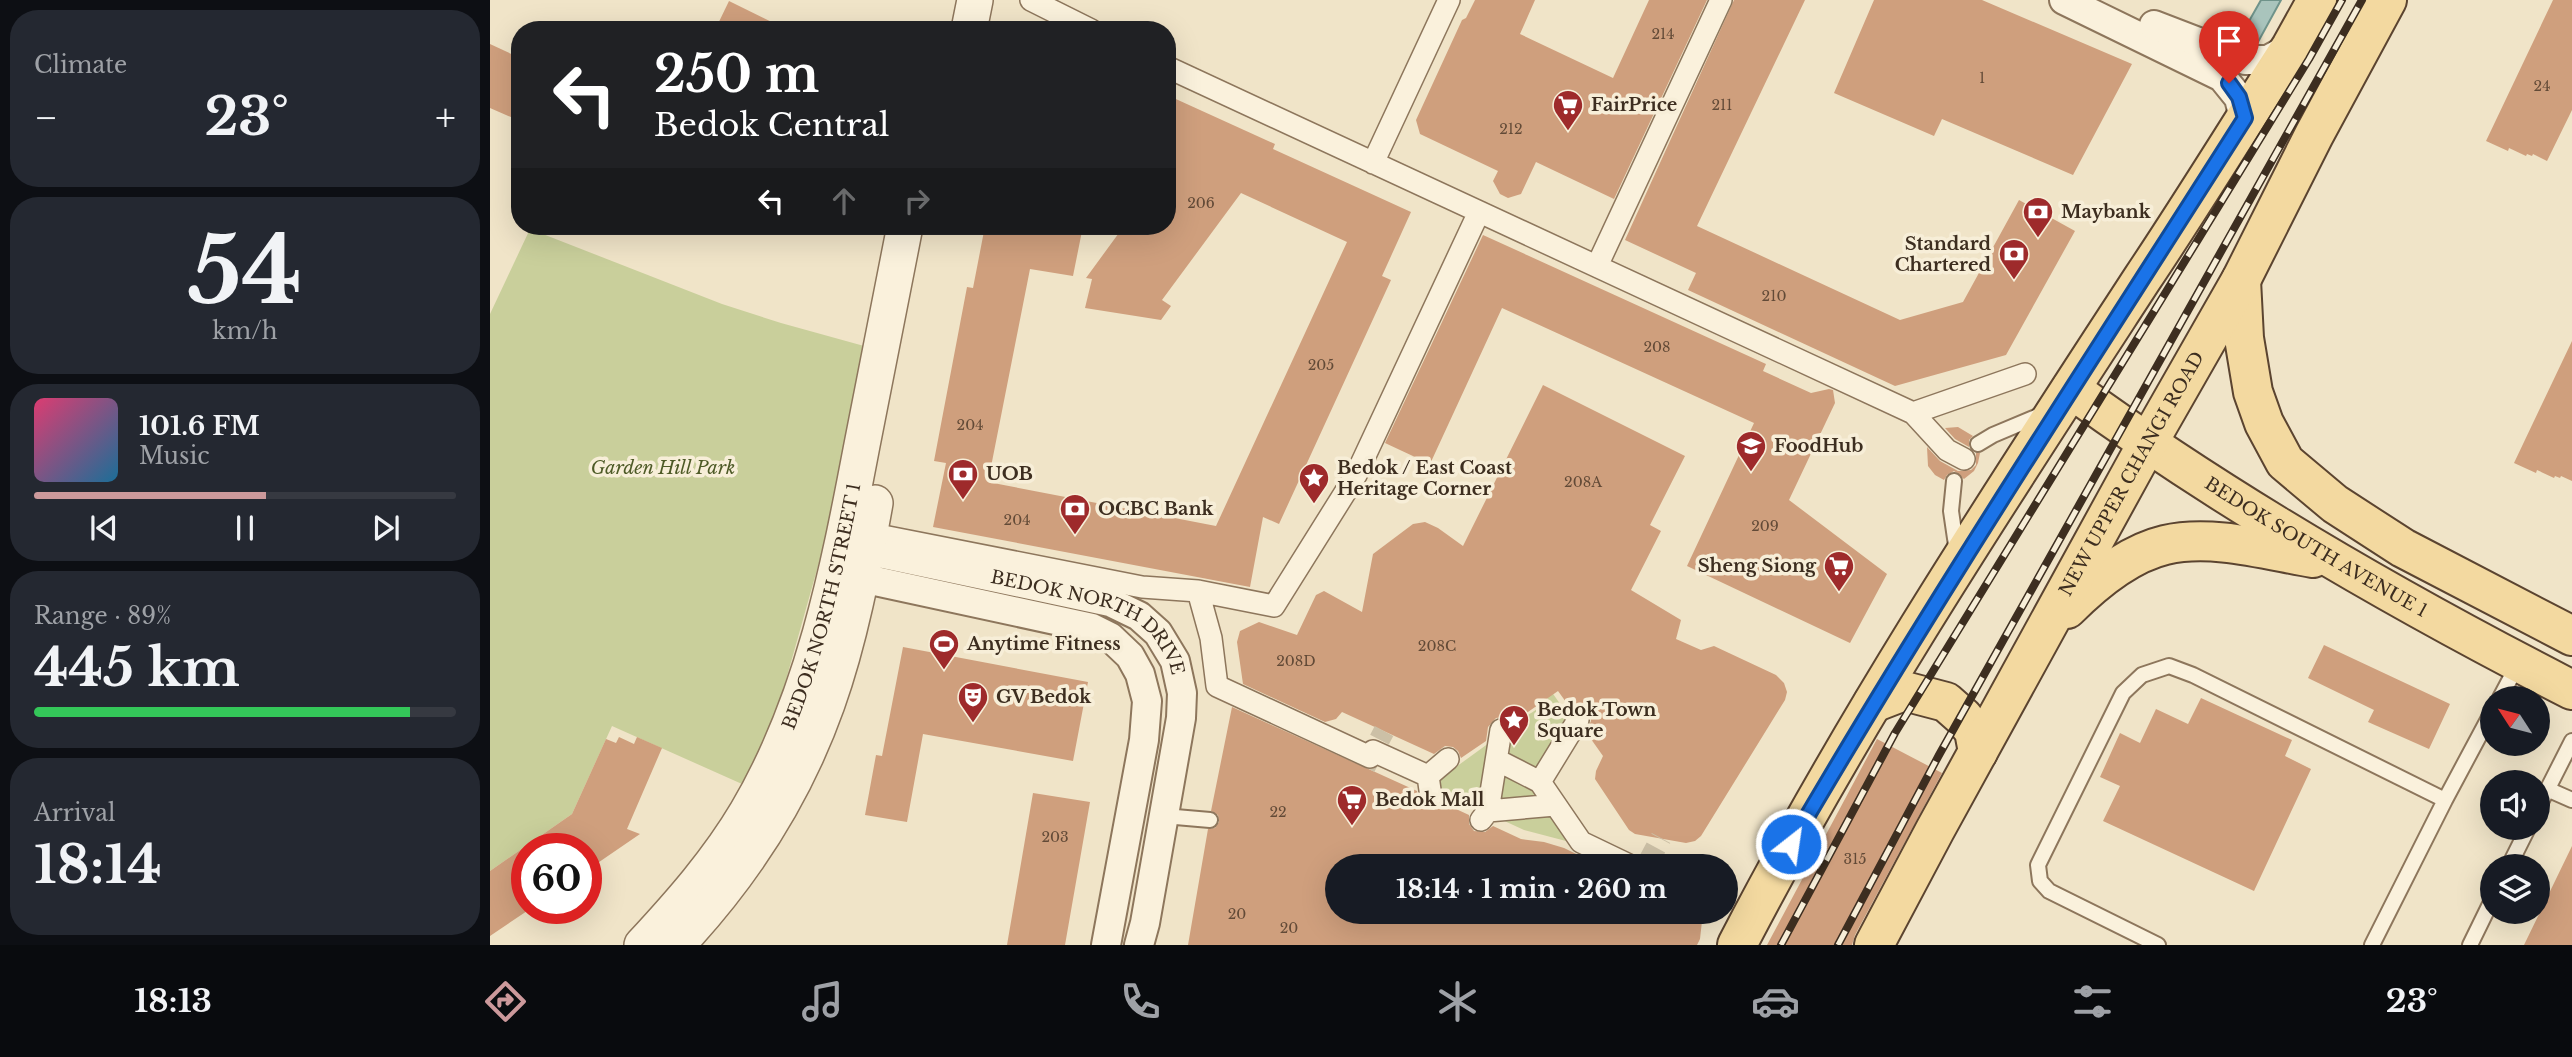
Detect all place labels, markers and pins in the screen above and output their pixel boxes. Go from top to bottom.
pin [2199,11,2259,83]
supermarket icon: FairPrice [1551,88,1585,132]
place label: FairPrice [1591,94,1677,116]
bank icon: Maybank [2021,195,2055,239]
place label: Maybank [2061,201,2152,223]
place label: Standard Chartered [1895,233,1992,276]
bank icon: Standard Chartered [1997,237,2031,281]
school or university icon: FoodHub [1734,429,1768,473]
place label: FoodHub [1774,435,1864,457]
bank icon: UOB [946,457,980,501]
place label: Bedok / East Coast Heritage Corner [1337,457,1512,500]
place icon: Bedok / East Coast Heritage Corner [1297,461,1331,505]
place label: UOB [986,463,1033,485]
bank icon: OCBC Bank [1058,492,1092,536]
place label: OCBC Bank [1098,498,1214,520]
supermarket icon: Sheng Siong [1822,549,1856,593]
place label: Sheng Siong [1698,555,1817,577]
sports icon: Anytime Fitness [927,627,961,671]
place label: Anytime Fitness [966,633,1121,655]
theatre icon: GV Bedok [956,680,990,724]
place label: GV Bedok [996,686,1092,708]
place label: Bedok Town Square [1537,699,1656,742]
place icon: Bedok Town Square [1497,703,1531,747]
supermarket icon: Bedok Mall [1335,783,1369,827]
place label: Bedok Mall [1375,789,1485,811]

